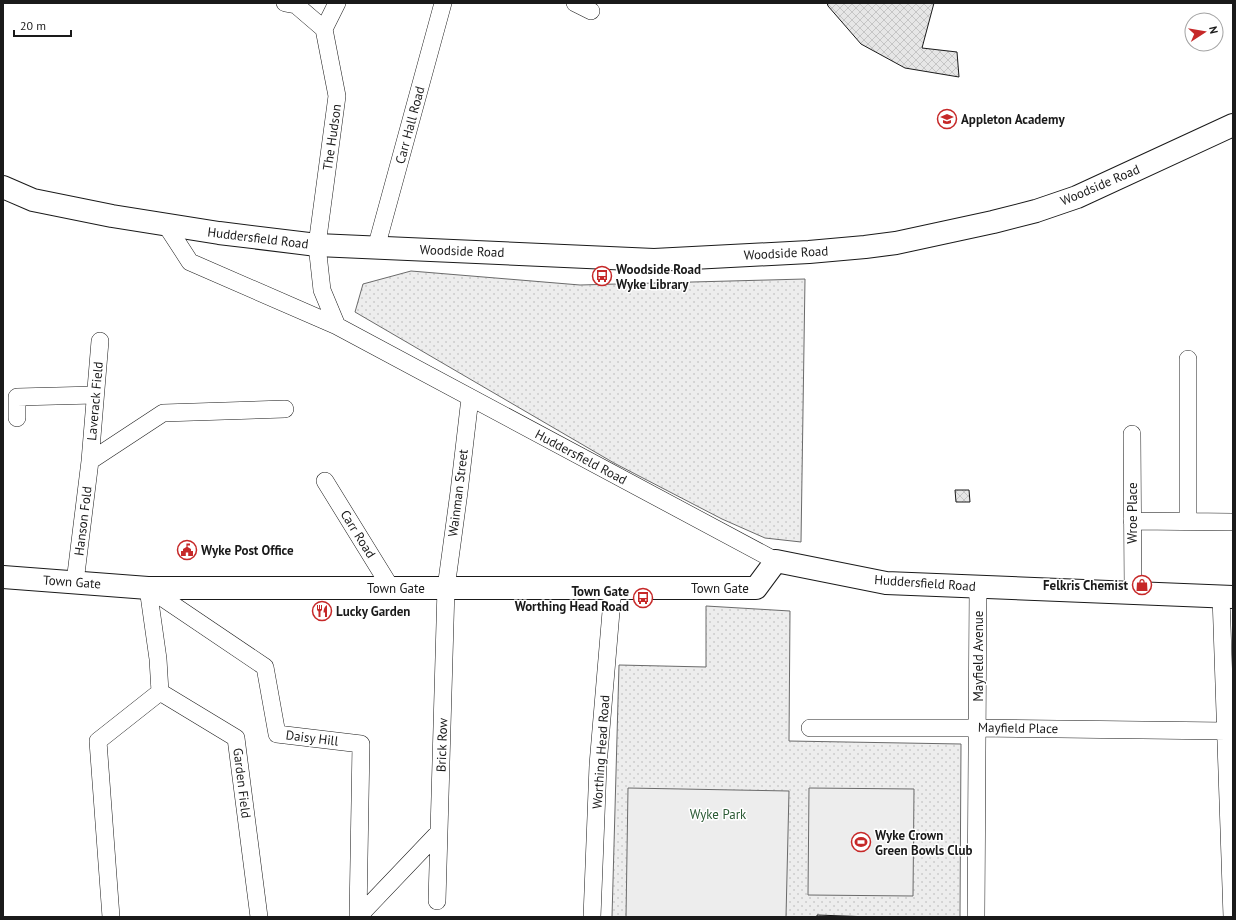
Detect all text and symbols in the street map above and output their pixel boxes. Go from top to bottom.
scale bar [14,12,71,38]
north arrow [1184,12,1224,52]
text: 20 m [20,18,46,33]
text: N [1206,25,1221,35]
street label: Carr Hall Road [391,84,429,166]
street label: The Hudson [319,103,345,171]
school or university icon: Appleton Academy [936,108,958,130]
place label: Appleton Academy [961,111,1065,128]
street label: Woodside Road [1058,161,1142,209]
street label: Huddersfield Road [207,223,309,253]
street label: Woodside Road [419,241,505,261]
street label: Woodside Road [743,242,829,264]
place label: Woodside Road Wyke Library [616,261,701,293]
bus stop icon: Woodside Road Wyke Library [591,265,613,287]
street label: Laverack Field [83,361,107,441]
street label: Huddersfield Road [532,426,630,488]
street label: Wainman Street [444,448,472,538]
street label: Wroe Place [1124,482,1141,544]
street label: Hanson Fold [70,485,96,557]
street label: Carr Road [337,507,379,561]
public building icon: Wyke Post Office [176,539,198,561]
place label: Wyke Post Office [201,542,294,559]
street label: Huddersfield Road [874,571,976,595]
street label: Town Gate [43,572,101,592]
shop icon: Felkris Chemist [1131,574,1153,596]
place label: Felkris Chemist [1043,577,1128,594]
street label: Town Gate [367,580,425,597]
street label: Town Gate [691,580,749,597]
place label: Town Gate Worthing Head Road [515,583,629,615]
bus stop icon: Town Gate Worthing Head Road [632,587,654,609]
restaurant icon: Lucky Garden [311,600,333,622]
place label: Lucky Garden [336,603,410,620]
street label: Mayfield Avenue [970,611,987,701]
street label: Worthing Head Road [589,694,613,810]
street label: Brick Row [433,717,451,772]
street label: Mayfield Place [978,719,1058,737]
street label: Daisy Hill [285,726,339,750]
street label: Garden Field [229,747,255,819]
park label: Wyke Park [690,806,747,823]
place label: Wyke Crown Green Bowls Club [875,827,972,859]
sports icon: Wyke Crown Green Bowls Club [850,831,872,853]

